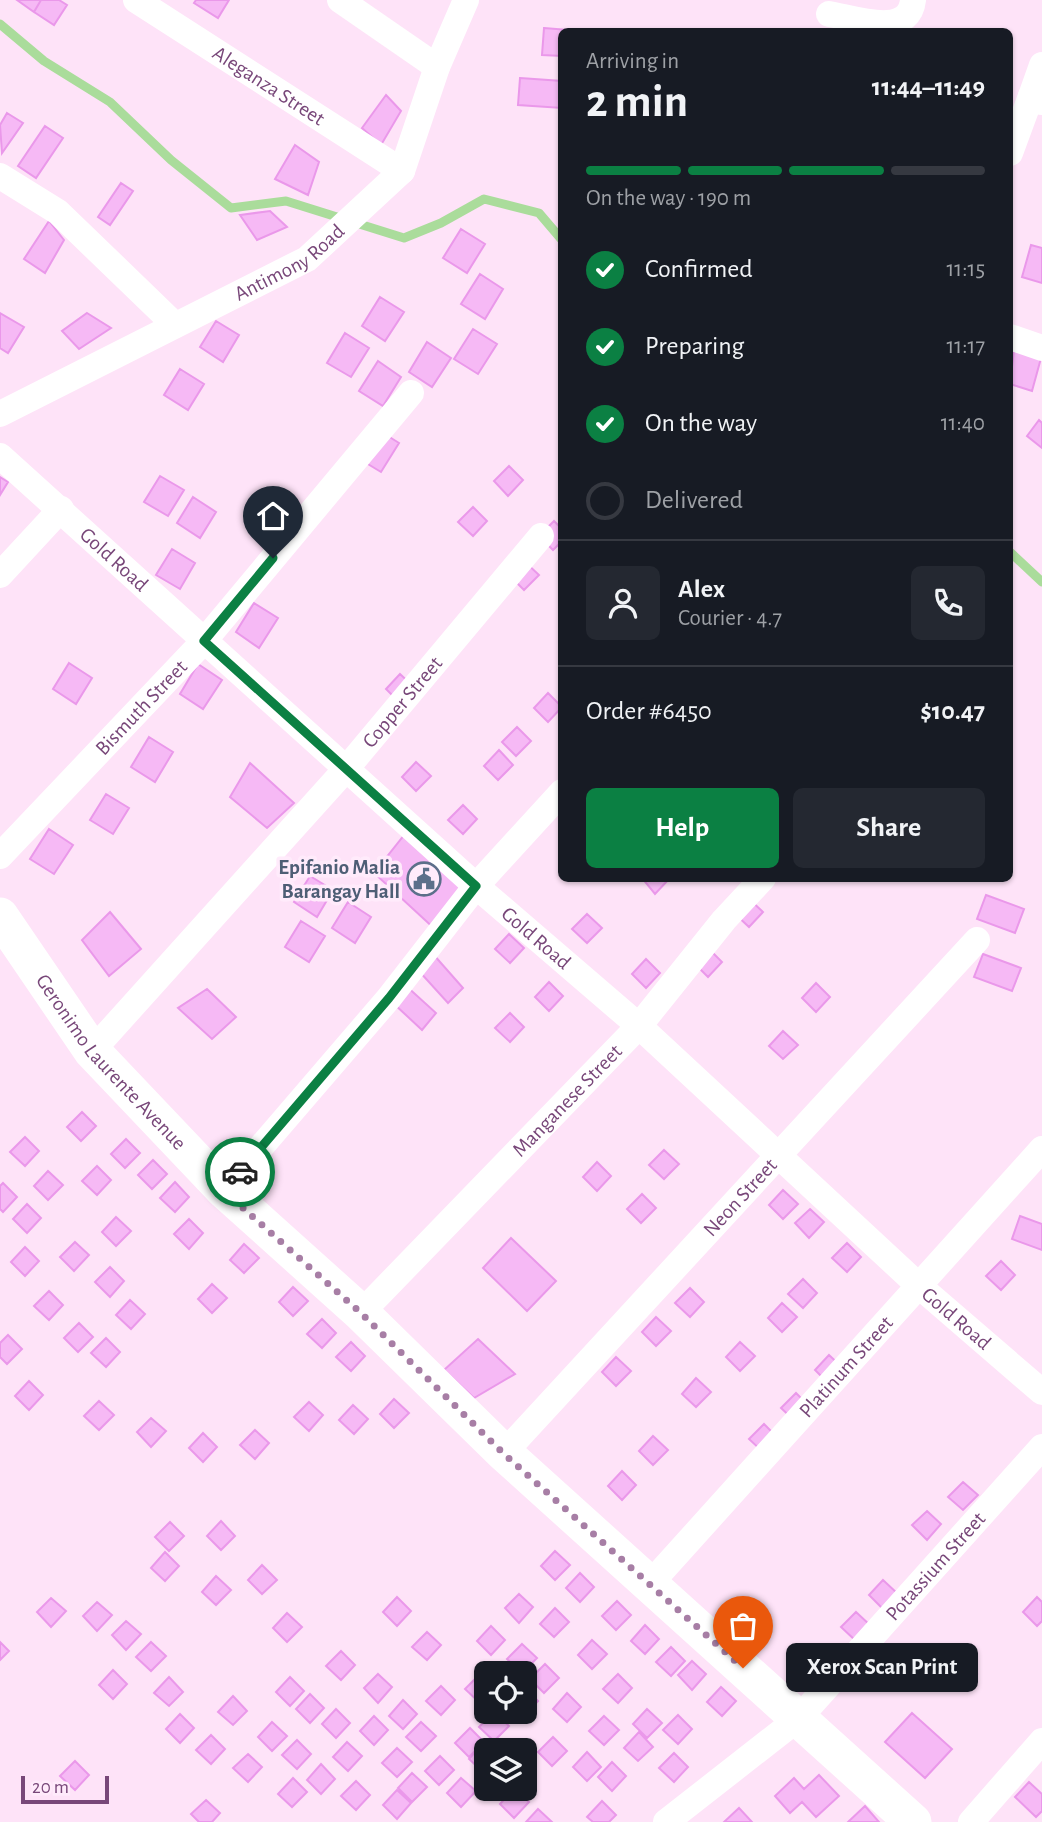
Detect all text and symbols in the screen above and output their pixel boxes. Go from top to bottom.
street label: Aleganza Street [209,42,329,129]
text: Arriving in [586,50,679,73]
text: 11:44–11:49 [872,74,985,100]
text: 2 min [586,79,688,125]
text: On the way · 190 m [586,187,751,210]
street label: Antimony Road [231,220,348,304]
icon: check [586,251,624,289]
text: Confirmed [645,256,753,282]
text: 11:15 [946,258,985,281]
icon: check [586,328,624,366]
text: Preparing [645,333,744,359]
text: 11:17 [946,335,985,358]
icon: check [586,405,624,443]
text: On the way [645,410,757,436]
text: 11:40 [941,412,985,435]
pin [243,486,303,558]
text: Delivered [645,487,743,513]
icon: home [254,497,292,535]
street label: Gold Road [76,523,153,595]
button: person [586,566,660,640]
button: phone [911,566,985,640]
text: Alex [678,576,725,602]
text: Courier · 4.7 [678,607,782,630]
street label: Copper Street [358,652,446,751]
street label: Bismuth Street [91,656,191,759]
text: Order #6450 [586,698,712,724]
text: $10.47 [920,698,985,724]
button: Help [586,788,779,868]
button: Share [793,788,985,868]
place label: Epifanio Malia Barangay Hall [278,857,400,902]
public building icon: Epifanio Malia Barangay Hall [405,860,443,898]
street label: Gold Road [498,903,575,973]
street label: Geronimo Laurente Avenue [32,970,190,1154]
street label: Manganese Street [508,1040,626,1161]
courier [205,1137,275,1207]
icon: car [221,1153,259,1191]
street label: Neon Street [699,1154,781,1240]
street label: Gold Road [918,1283,995,1354]
street label: Platinum Street [795,1312,897,1421]
street label: Potassium Street [882,1508,989,1624]
pin [713,1596,773,1668]
icon: bag [724,1607,762,1645]
callout: Xerox Scan Print [785,1644,978,1692]
text: Xerox Scan Print [807,1656,957,1679]
map controls [474,1661,537,1801]
button: locate [474,1661,537,1724]
button: layers [474,1738,537,1801]
scale bar [21,1773,108,1805]
text: 20 m [32,1778,69,1797]

